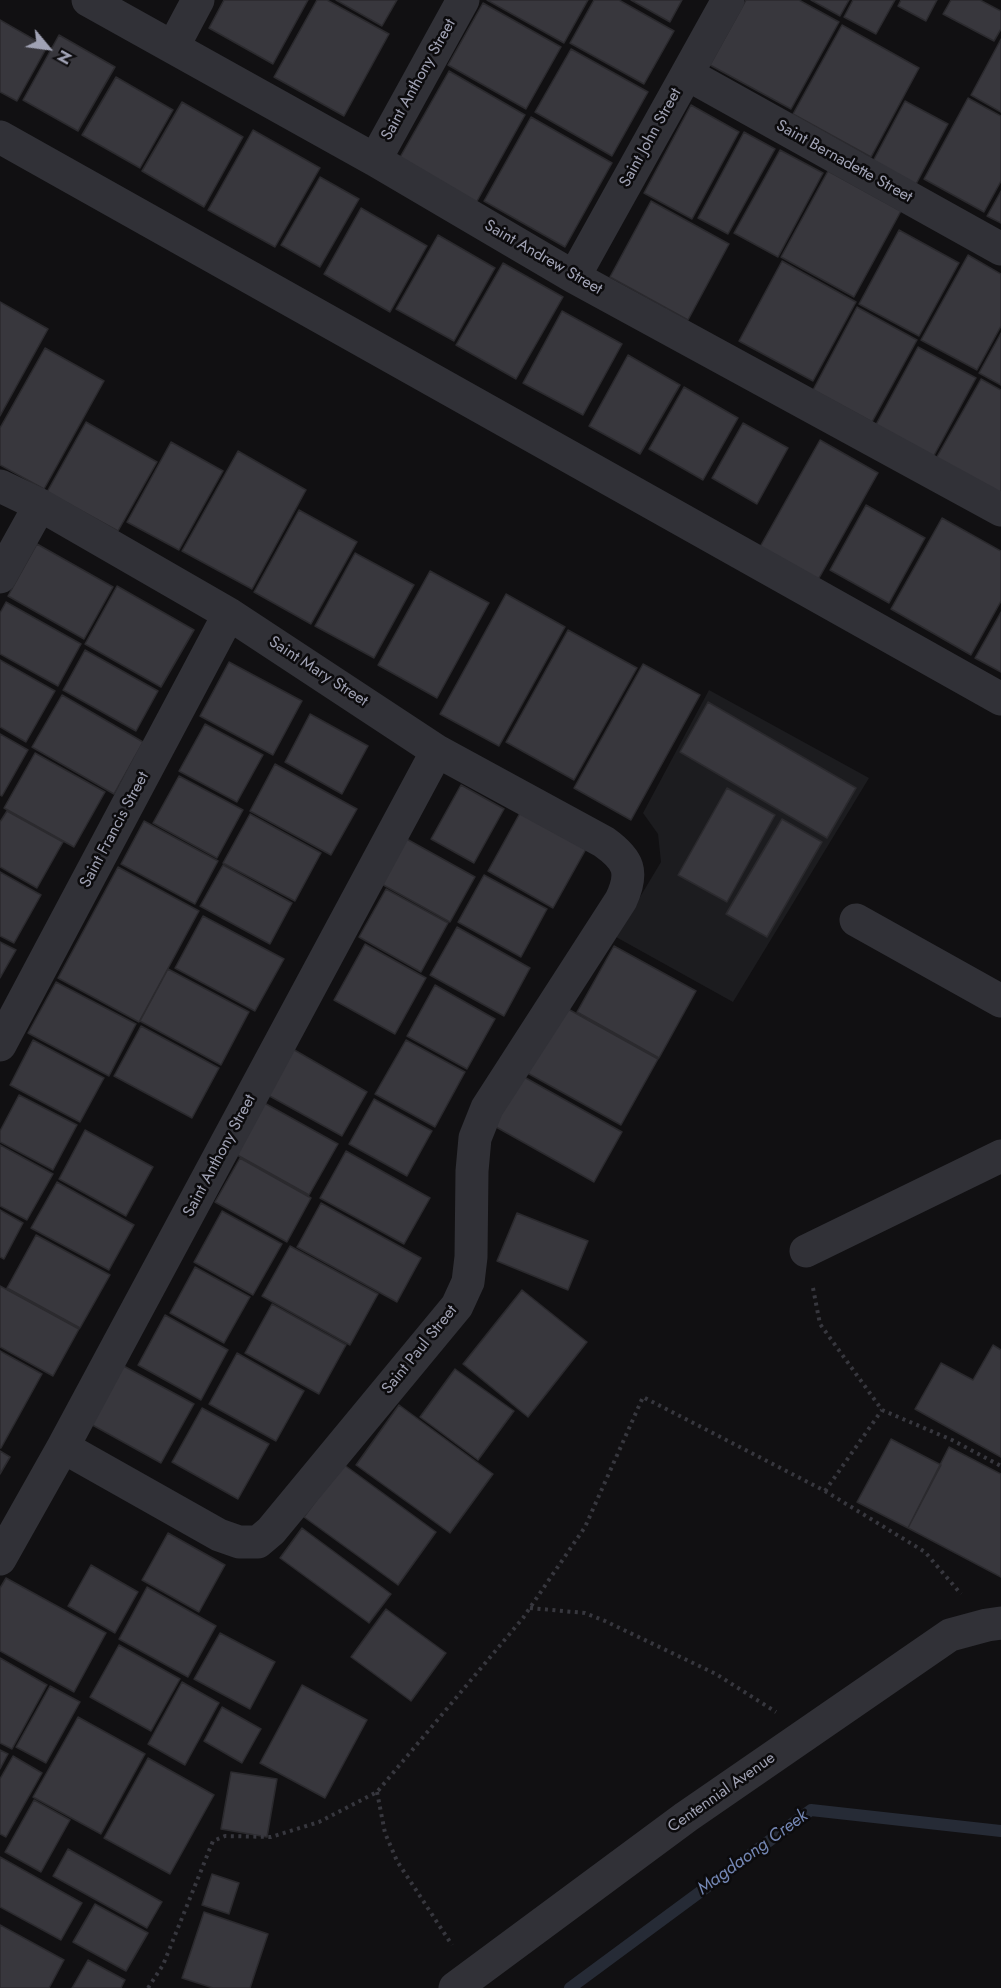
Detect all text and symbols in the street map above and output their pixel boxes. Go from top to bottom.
street label: Saint Anthony Street [378,16,460,144]
north arrow [18,18,78,78]
text: N [51,46,77,68]
street label: Saint John Street [616,85,686,191]
street label: Saint Bernadette Street [773,117,915,207]
street label: Saint Andrew Street [481,216,605,300]
street label: Saint Mary Street [265,633,371,711]
street label: Saint Francis Street [76,769,154,891]
street label: Saint Anthony Street [180,1091,260,1221]
street label: Saint Paul Street [378,1302,462,1398]
street label: Centennial Avenue [665,1749,779,1837]
water label: Magdaong Creek [693,1806,813,1900]

